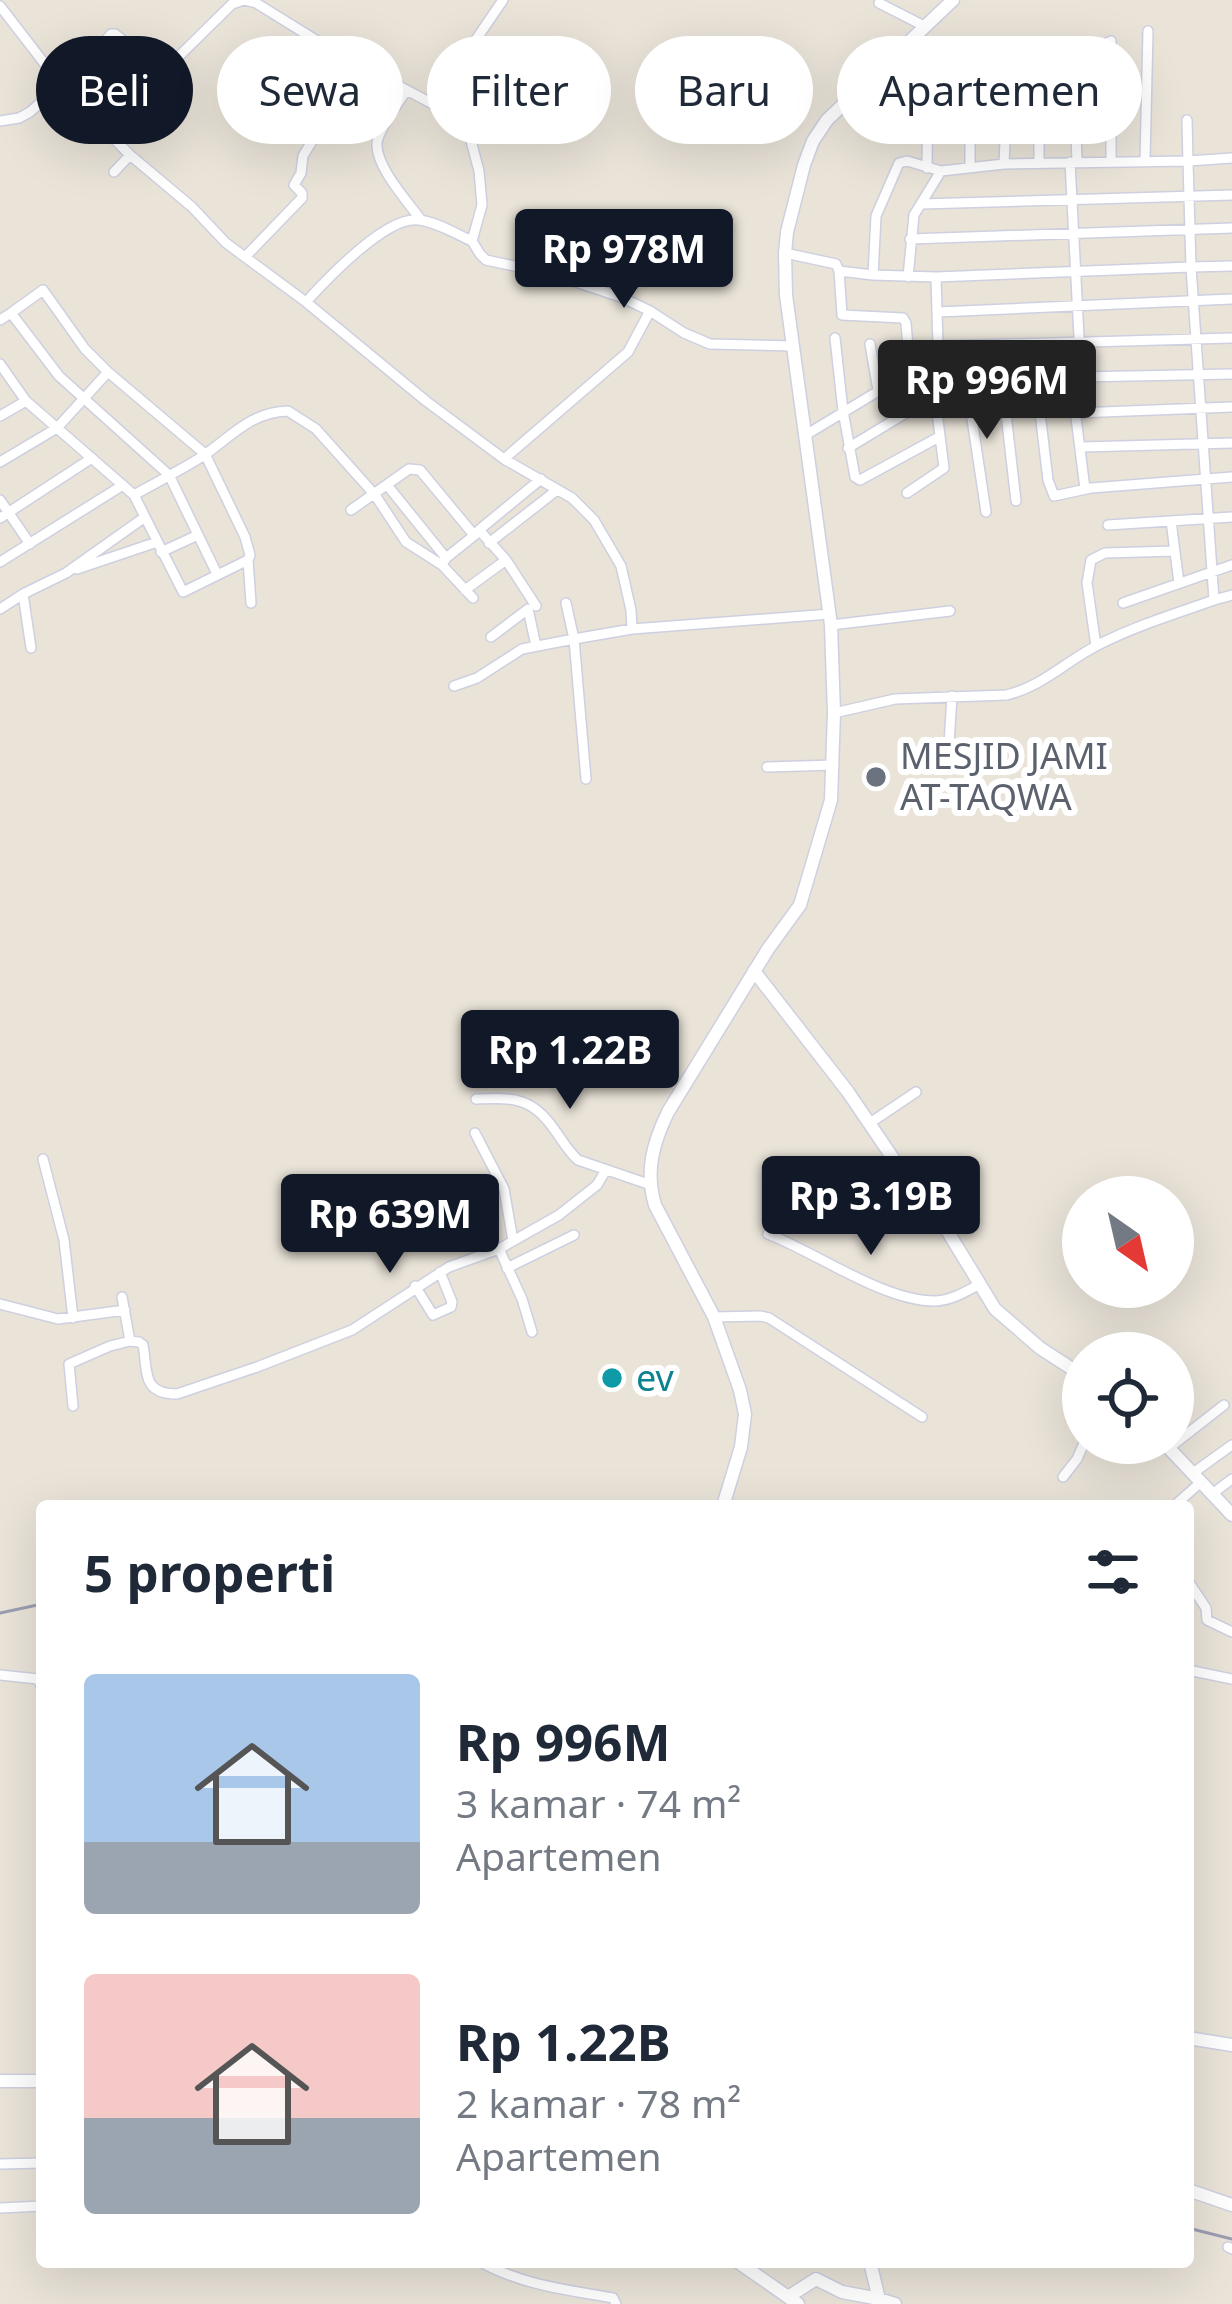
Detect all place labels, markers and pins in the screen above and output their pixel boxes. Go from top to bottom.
pin: Rp 978M [513,209,735,311]
pin: Rp 996M [876,340,1098,442]
place label: MESJID JAMI AT-TAQWA [900,731,1108,821]
marker: MESJID JAMI AT-TAQWA [863,764,889,790]
pin: Rp 1.22B [446,1010,694,1112]
pin: Rp 3.19B [747,1156,995,1258]
pin: Rp 639M [279,1174,501,1276]
place label: ev [636,1353,675,1402]
marker: ev [599,1365,625,1391]

